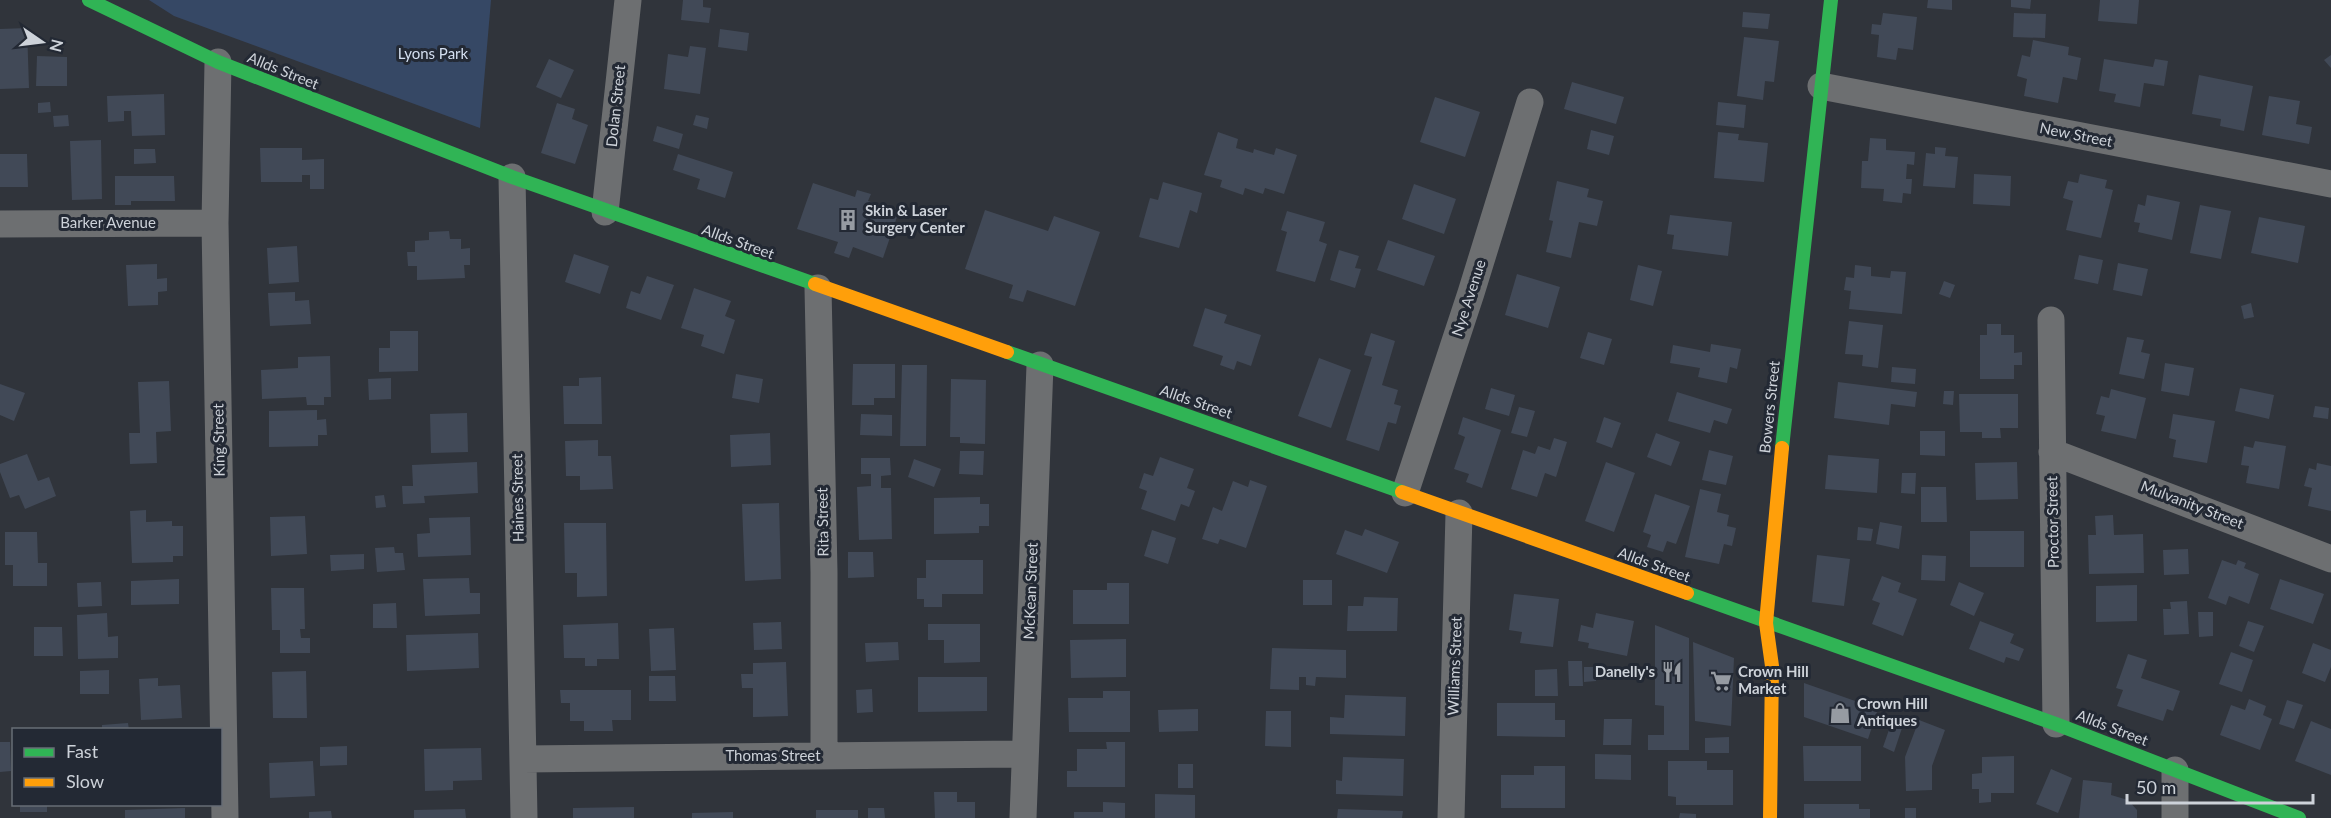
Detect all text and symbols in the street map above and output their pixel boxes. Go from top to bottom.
north arrow [12,12,72,72]
text: N [46,37,68,54]
park label: Lyons Park [398,44,469,62]
street label: Allds Street [245,48,322,93]
street label: Dolan Street [602,63,628,148]
street label: New Street [2038,118,2115,150]
place label: Skin & Laser Surgery Center [865,201,965,236]
building icon: Skin & Laser Surgery Center [836,208,860,232]
street label: Barker Avenue [60,213,156,231]
street label: Allds Street [700,220,777,263]
street label: Nye Avenue [1447,257,1489,338]
street label: Bowers Street [1755,359,1783,454]
street label: Allds Street [1158,380,1236,422]
street label: King Street [208,403,228,477]
street label: Haines Street [507,453,527,542]
street label: Proctor Street [2042,475,2062,568]
street label: Mulvanity Street [2138,476,2247,532]
street label: Rita Street [812,487,832,557]
street label: McKean Street [1019,541,1041,640]
street label: Allds Street [1616,543,1693,586]
street label: Williams Street [1443,615,1465,716]
restaurant icon: Danelly's [1660,660,1684,684]
place label: Danelly's [1595,662,1655,680]
place label: Crown Hill Market [1738,662,1809,697]
supermarket icon: Crown Hill Market [1709,669,1733,693]
place label: Crown Hill Antiques [1856,694,1928,729]
shop icon: Crown Hill Antiques [1828,701,1852,725]
street label: Allds Street [2074,705,2151,749]
legend [12,728,222,806]
text: Fast [66,740,99,762]
street label: Thomas Street [725,746,821,764]
scale bar [2127,767,2313,805]
text: Slow [66,770,104,792]
text: 50 m [2136,776,2176,798]

